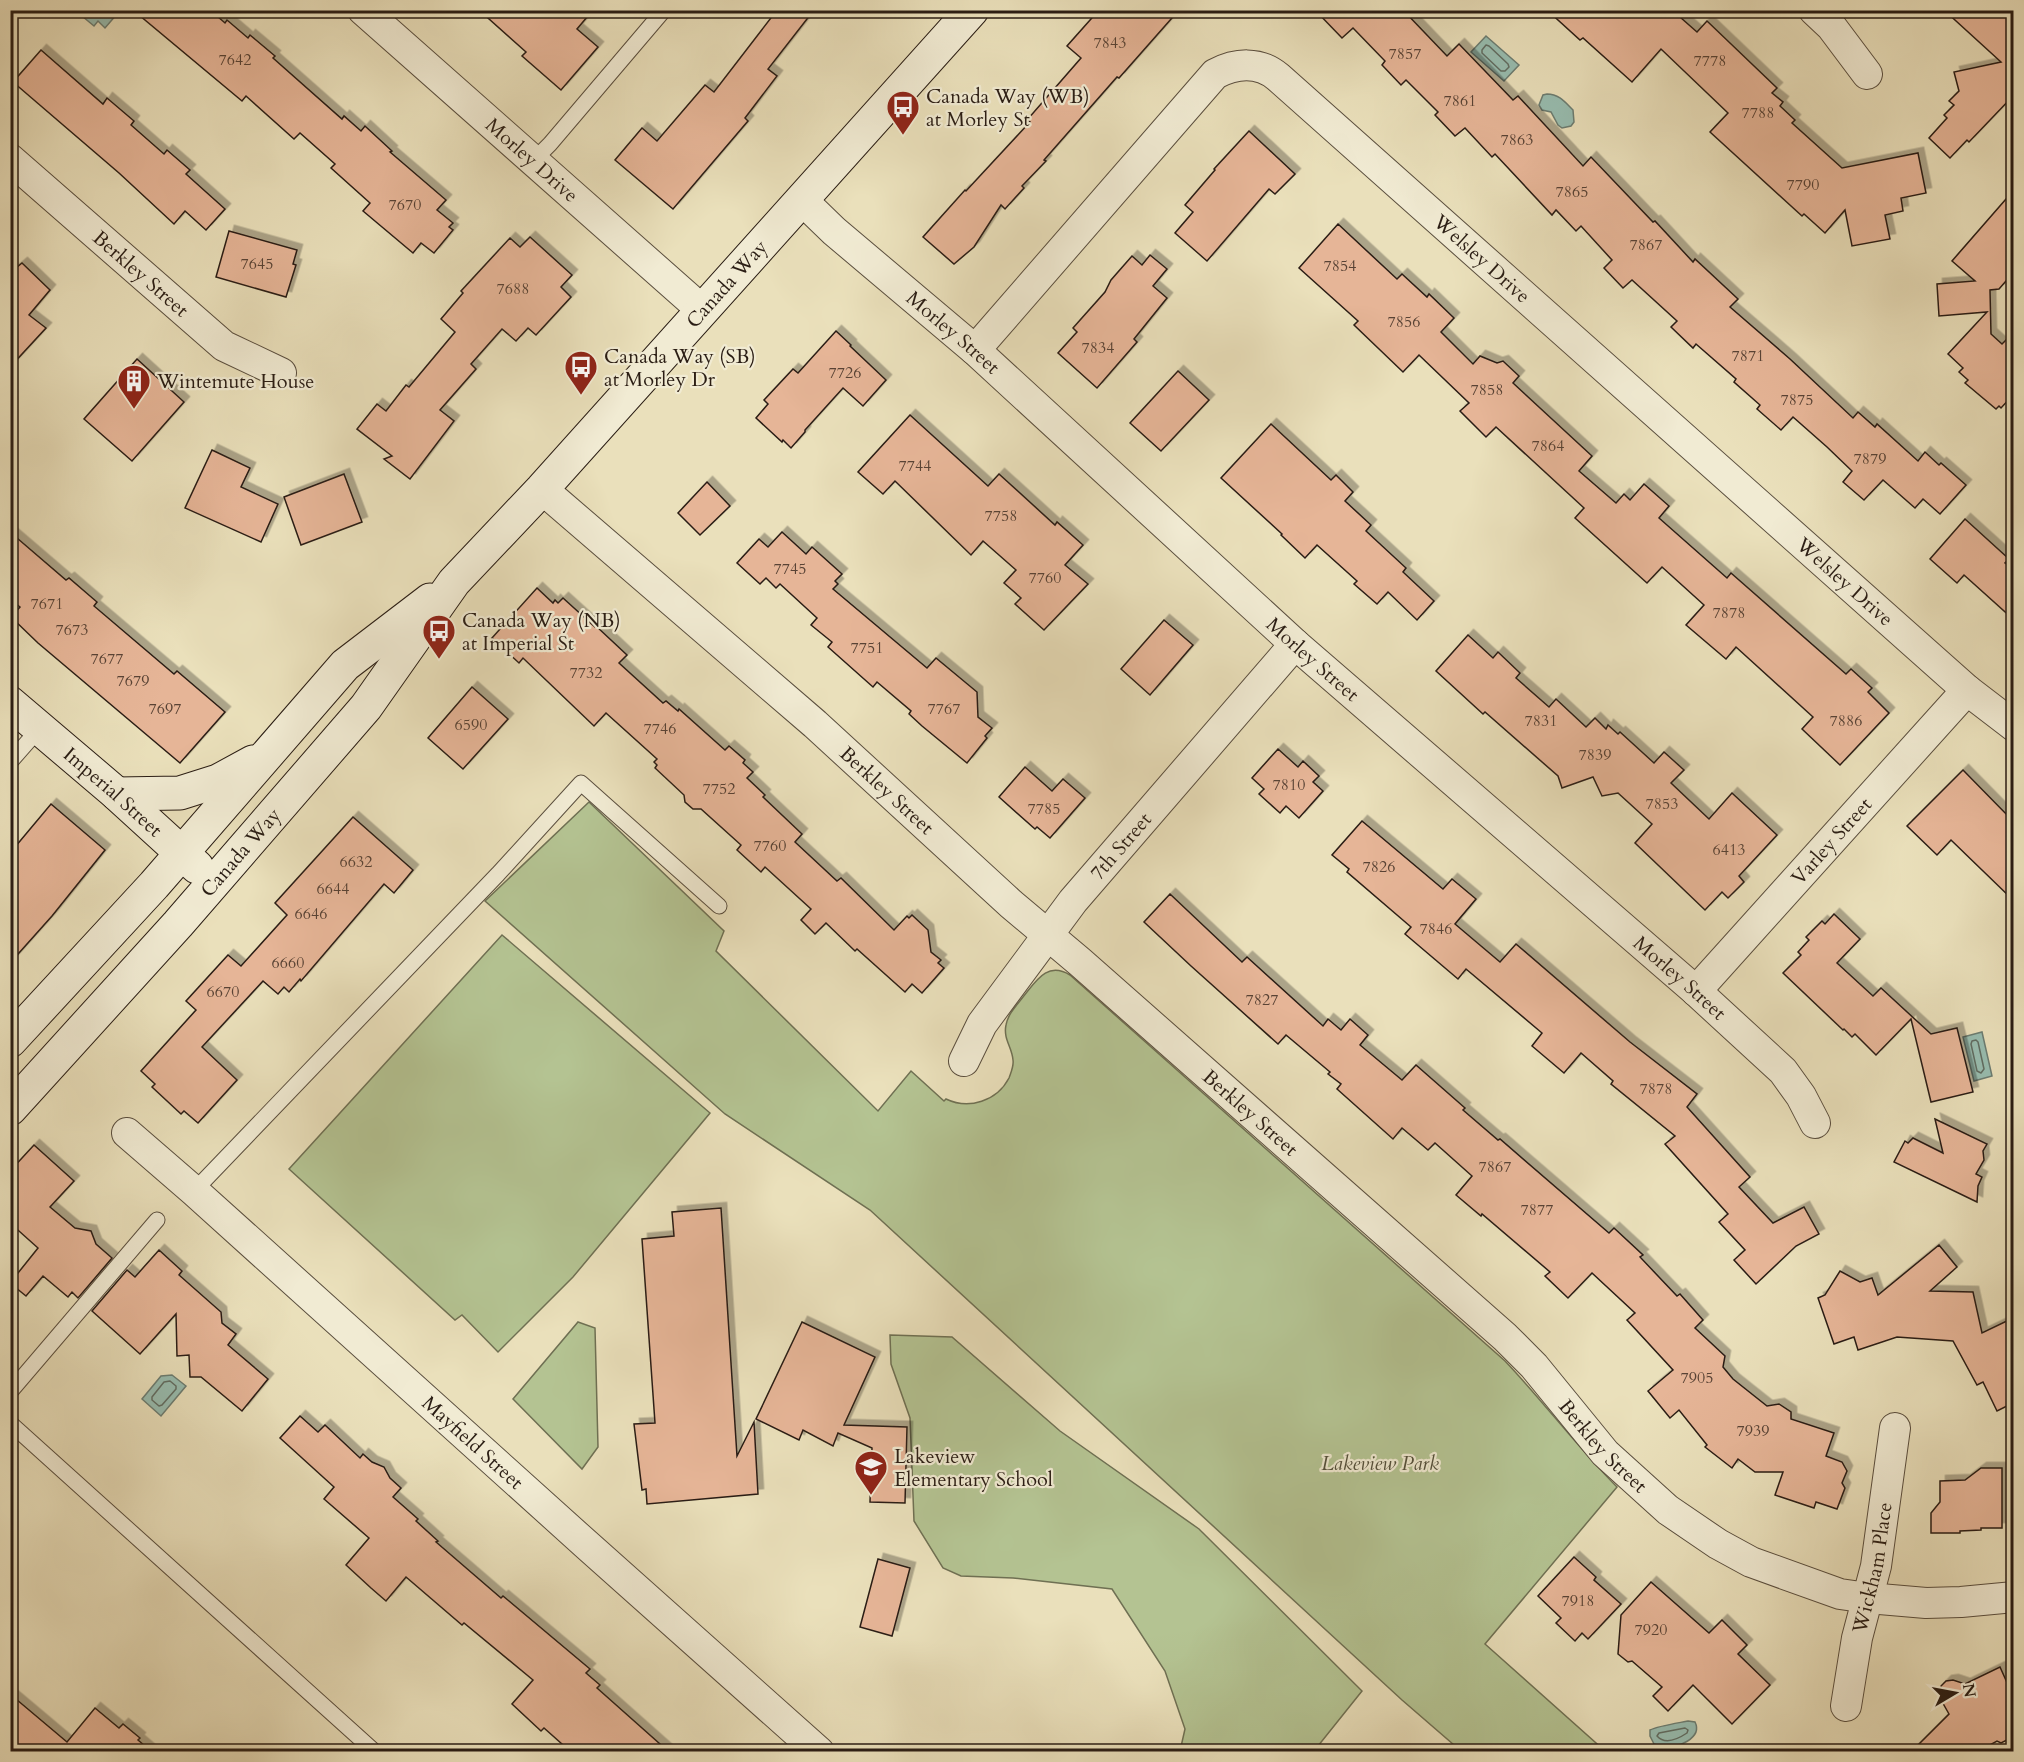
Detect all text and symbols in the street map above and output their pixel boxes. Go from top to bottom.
house number: 7843 [1094,32,1126,54]
house number: 7857 [1389,43,1421,65]
house number: 7642 [219,49,251,71]
house number: 7778 [1694,50,1726,72]
place label: Canada Way (WB) at Morley St [926,83,1090,133]
bus stop icon: Canada Way (WB) at Morley St [885,89,921,136]
house number: 7861 [1444,90,1476,112]
house number: 7788 [1742,102,1774,124]
street label: Morley Drive [480,111,584,208]
house number: 7863 [1501,129,1533,151]
house number: 7790 [1787,174,1819,196]
house number: 7865 [1556,181,1588,203]
house number: 7670 [389,194,421,216]
street label: Welsley Drive [1427,207,1536,309]
street label: Berkley Street [87,224,195,323]
street label: Canada Way [680,233,774,333]
house number: 7867 [1630,234,1662,256]
house number: 7645 [241,253,273,275]
house number: 7854 [1324,255,1356,277]
house number: 7688 [497,278,529,300]
street label: Morley Street [901,284,1006,380]
house number: 7856 [1388,311,1420,333]
house number: 7834 [1082,337,1114,359]
place label: Canada Way (SB) at Morley Dr [604,343,756,393]
house number: 7871 [1732,345,1764,367]
bus stop icon: Canada Way (SB) at Morley Dr [563,349,599,396]
house number: 7726 [829,362,861,384]
building icon: Wintemute House [116,363,152,410]
place label: Wintemute House [156,368,314,395]
house number: 7858 [1471,379,1503,401]
house number: 7875 [1781,389,1813,411]
house number: 7864 [1532,435,1564,457]
house number: 7879 [1854,448,1886,470]
house number: 7744 [899,455,931,477]
house number: 7758 [985,505,1017,527]
street label: Welsley Drive [1790,530,1899,632]
house number: 7745 [774,558,806,580]
house number: 7760 [1029,567,1061,589]
house number: 7671 [31,593,63,615]
house number: 7878 [1713,602,1745,624]
place label: Canada Way (NB) at Imperial St [462,607,621,657]
street label: Morley Street [1261,611,1366,708]
bus stop icon: Canada Way (NB) at Imperial St [421,613,457,660]
house number: 7673 [56,619,88,641]
house number: 7751 [851,637,883,659]
house number: 7677 [91,648,123,670]
house number: 7732 [570,662,602,684]
house number: 7679 [117,670,149,692]
house number: 7697 [149,698,181,720]
house number: 7767 [928,698,960,720]
house number: 7831 [1525,710,1557,732]
house number: 7886 [1830,710,1862,732]
house number: 6590 [455,714,487,736]
house number: 7746 [644,718,676,740]
street label: Berkley Street [834,740,940,841]
street label: Imperial Street [58,741,169,843]
house number: 7839 [1579,744,1611,766]
house number: 7810 [1273,774,1305,796]
house number: 7752 [703,778,735,800]
street label: Varley Street [1785,791,1878,890]
house number: 7853 [1646,793,1678,815]
house number: 7785 [1028,798,1060,820]
street label: Canada Way [194,801,287,903]
street label: 7th Street [1084,806,1158,885]
house number: 7760 [754,835,786,857]
house number: 6413 [1713,839,1745,861]
house number: 6632 [340,851,372,873]
house number: 7826 [1363,856,1395,878]
house number: 6644 [317,878,349,900]
house number: 6646 [295,903,327,925]
house number: 7846 [1420,918,1452,940]
street label: Morley Street [1628,929,1733,1026]
house number: 6660 [272,952,304,974]
house number: 6670 [207,981,239,1003]
house number: 7827 [1246,989,1278,1011]
street label: Berkley Street [1197,1063,1305,1162]
house number: 7878 [1640,1078,1672,1100]
house number: 7867 [1479,1156,1511,1178]
house number: 7877 [1521,1199,1553,1221]
house number: 7905 [1681,1367,1713,1389]
street label: Mayfield Street [416,1389,530,1496]
street label: Berkley Street [1553,1393,1654,1499]
house number: 7939 [1737,1420,1769,1442]
place label: Lakeview Elementary School [894,1443,1053,1493]
school or university icon: Lakeview Elementary School [853,1449,889,1496]
park label: Lakeview Park [1321,1450,1439,1477]
street label: Wickham Place [1845,1500,1898,1637]
house number: 7918 [1562,1590,1594,1612]
house number: 7920 [1635,1619,1667,1641]
north arrow [1925,1663,1985,1723]
text: N [1957,1682,1981,1699]

